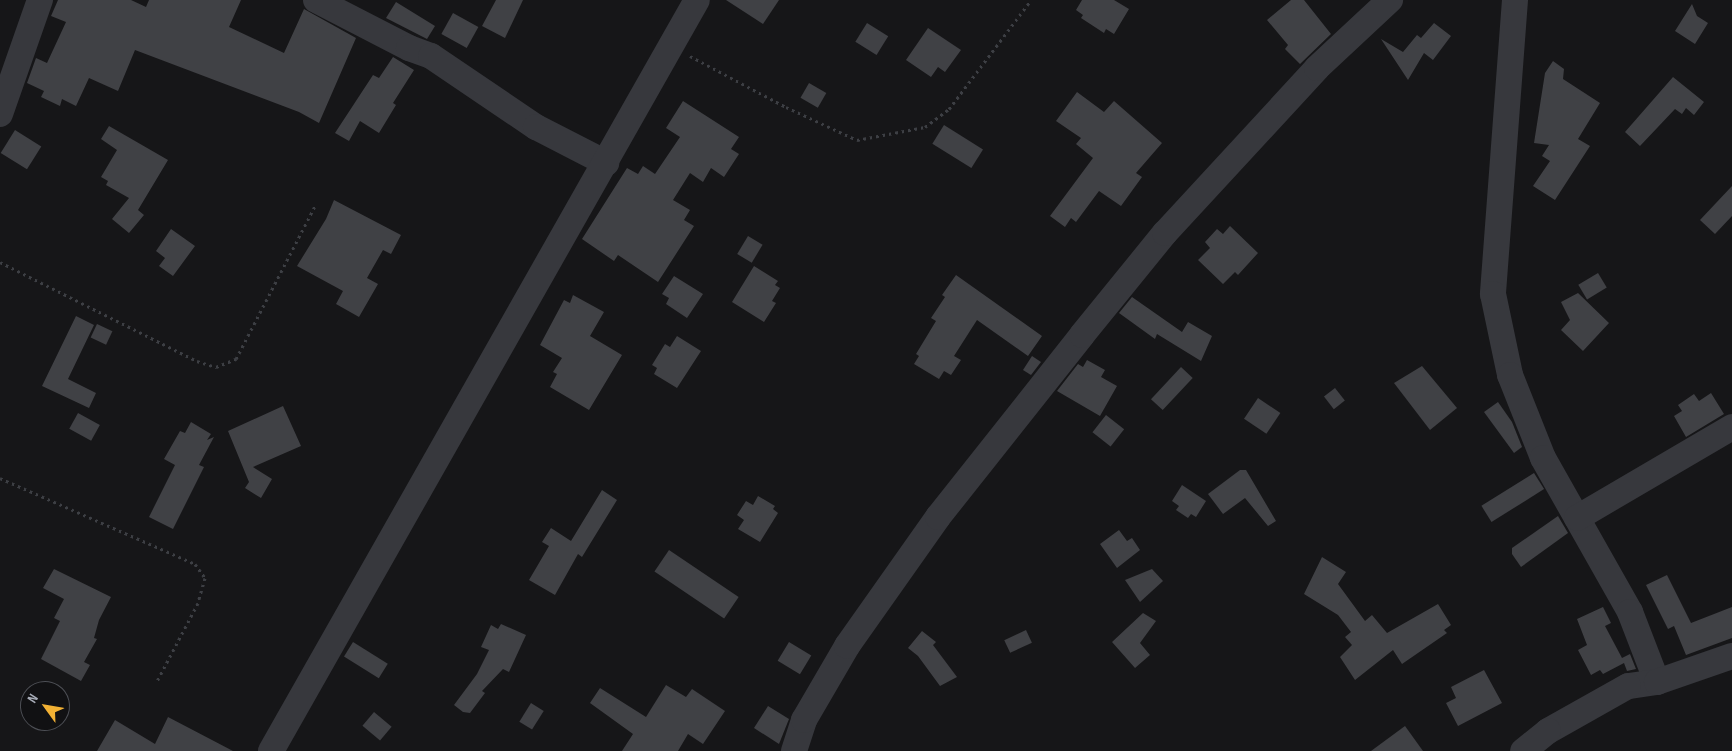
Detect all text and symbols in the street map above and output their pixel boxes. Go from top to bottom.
north arrow [20,681,70,731]
text: N [24,691,42,706]

